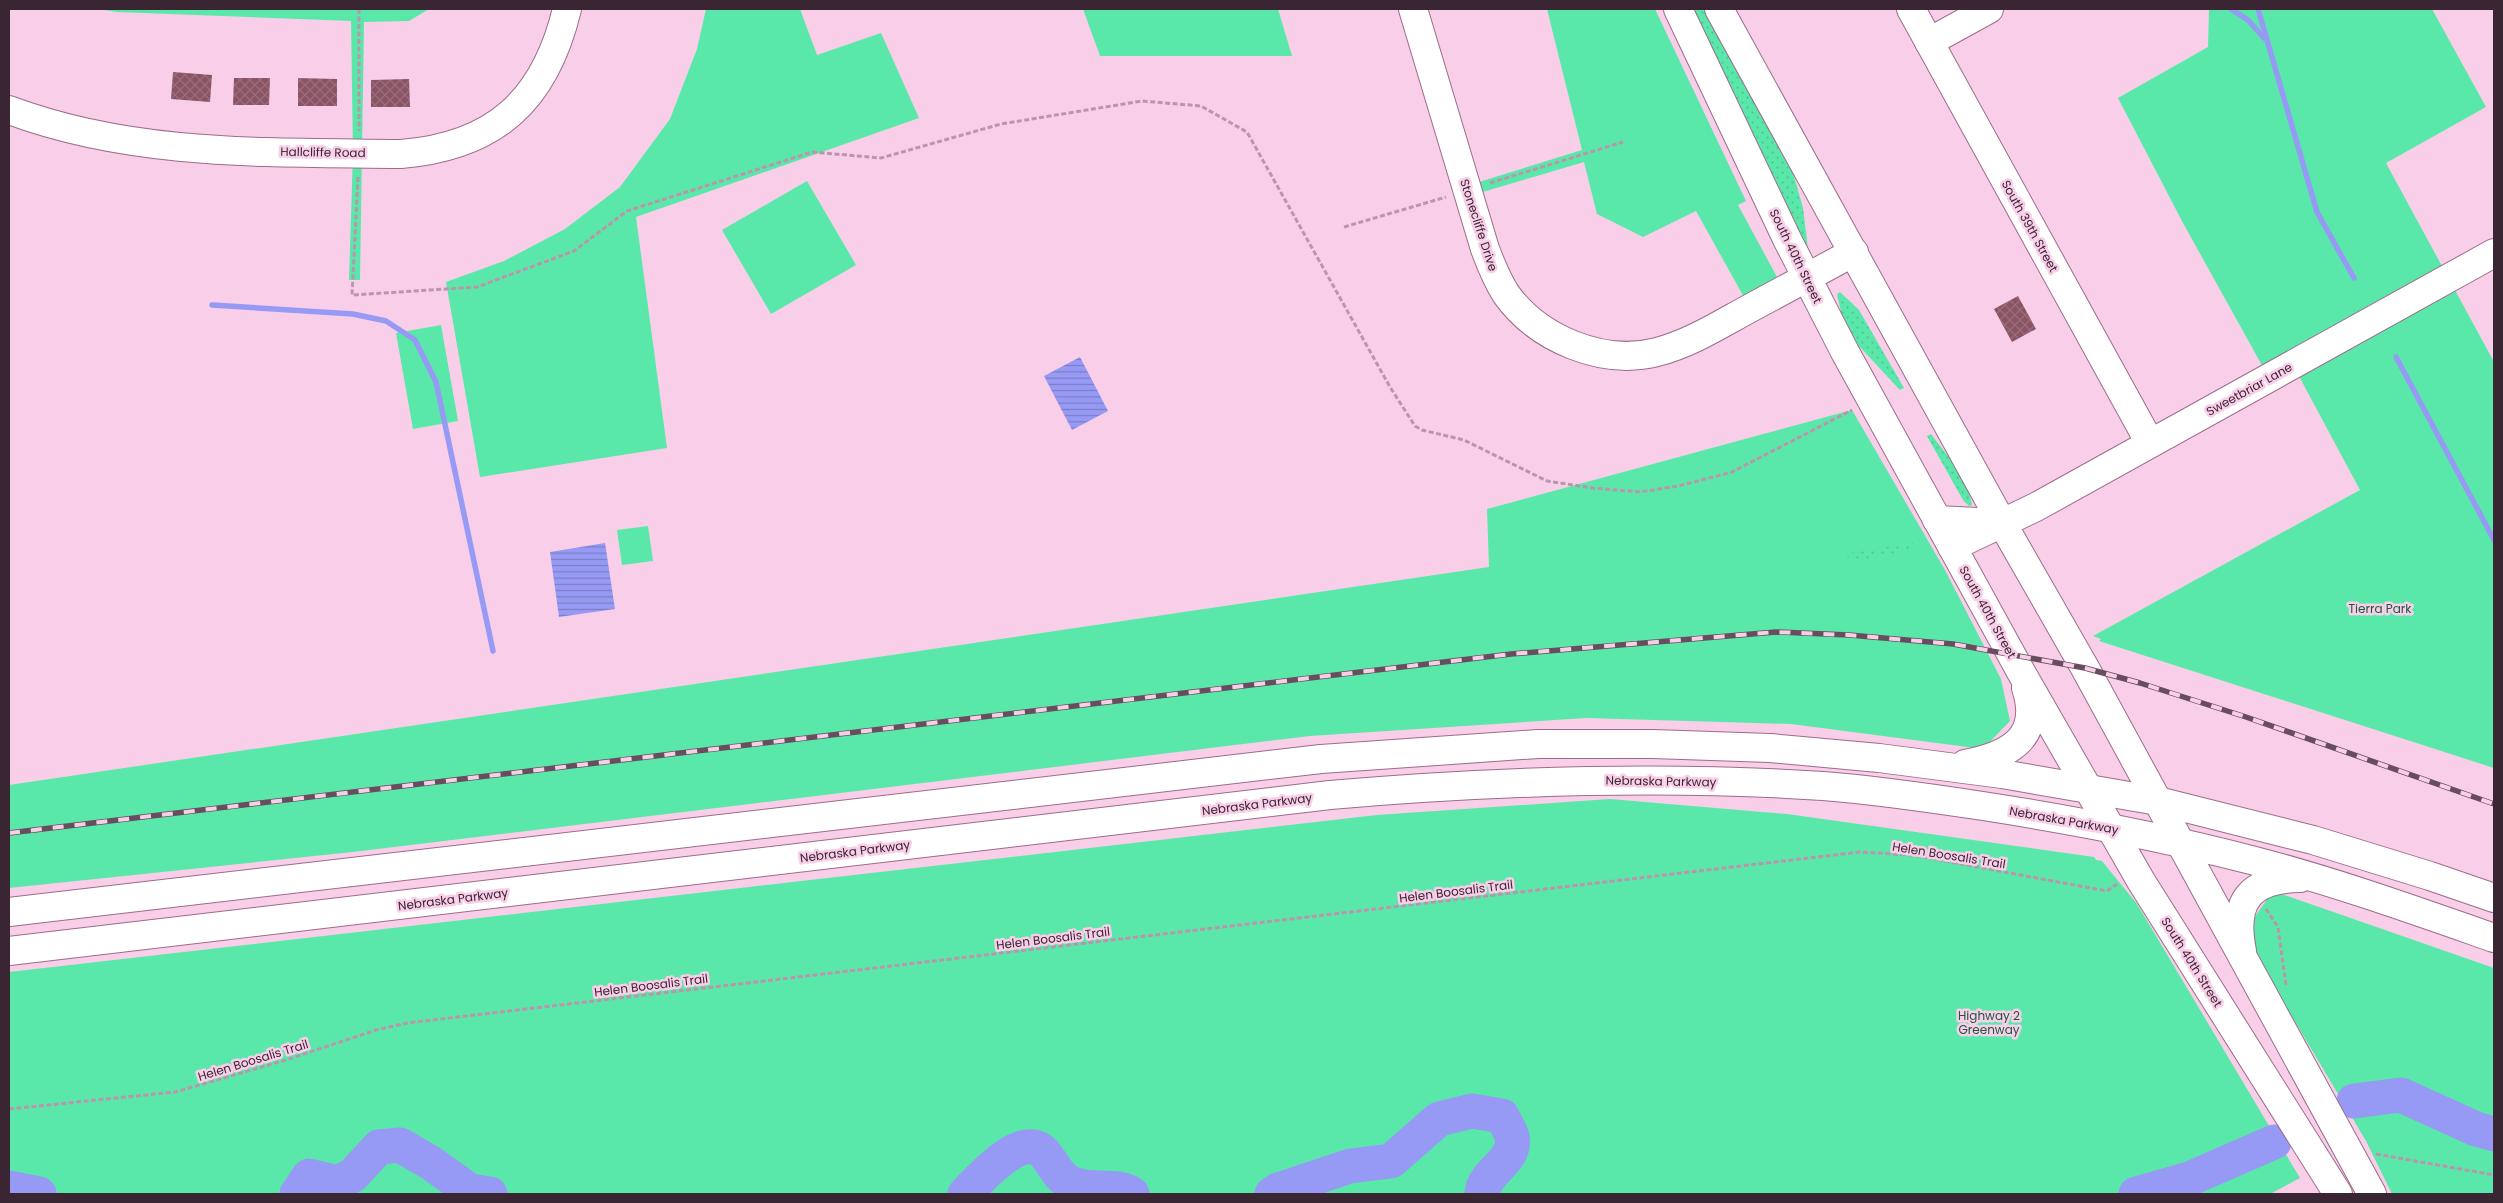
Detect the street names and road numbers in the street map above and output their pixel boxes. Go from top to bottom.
street label: Hallcliffe Road [280,143,366,161]
street label: Stonecliffe Drive [1456,177,1502,273]
street label: South 39th Street [1998,177,2062,275]
street label: South 40th Street [1766,206,1826,306]
street label: Sweetbriar Lane [2203,358,2295,420]
street label: South 40th Street [1956,563,2020,661]
street label: Nebraska Parkway [1605,772,1717,790]
street label: Nebraska Parkway [1201,789,1313,819]
street label: Nebraska Parkway [2008,802,2120,838]
street label: Nebraska Parkway [799,836,911,866]
street label: Helen Boosalis Trail [1891,838,2007,872]
street label: Helen Boosalis Trail [1398,876,1514,906]
street label: Nebraska Parkway [397,884,509,914]
street label: South 40th Street [2157,914,2227,1010]
street label: Helen Boosalis Trail [995,923,1111,953]
street label: Helen Boosalis Trail [593,970,709,1000]
street label: Helen Boosalis Trail [196,1035,310,1085]

